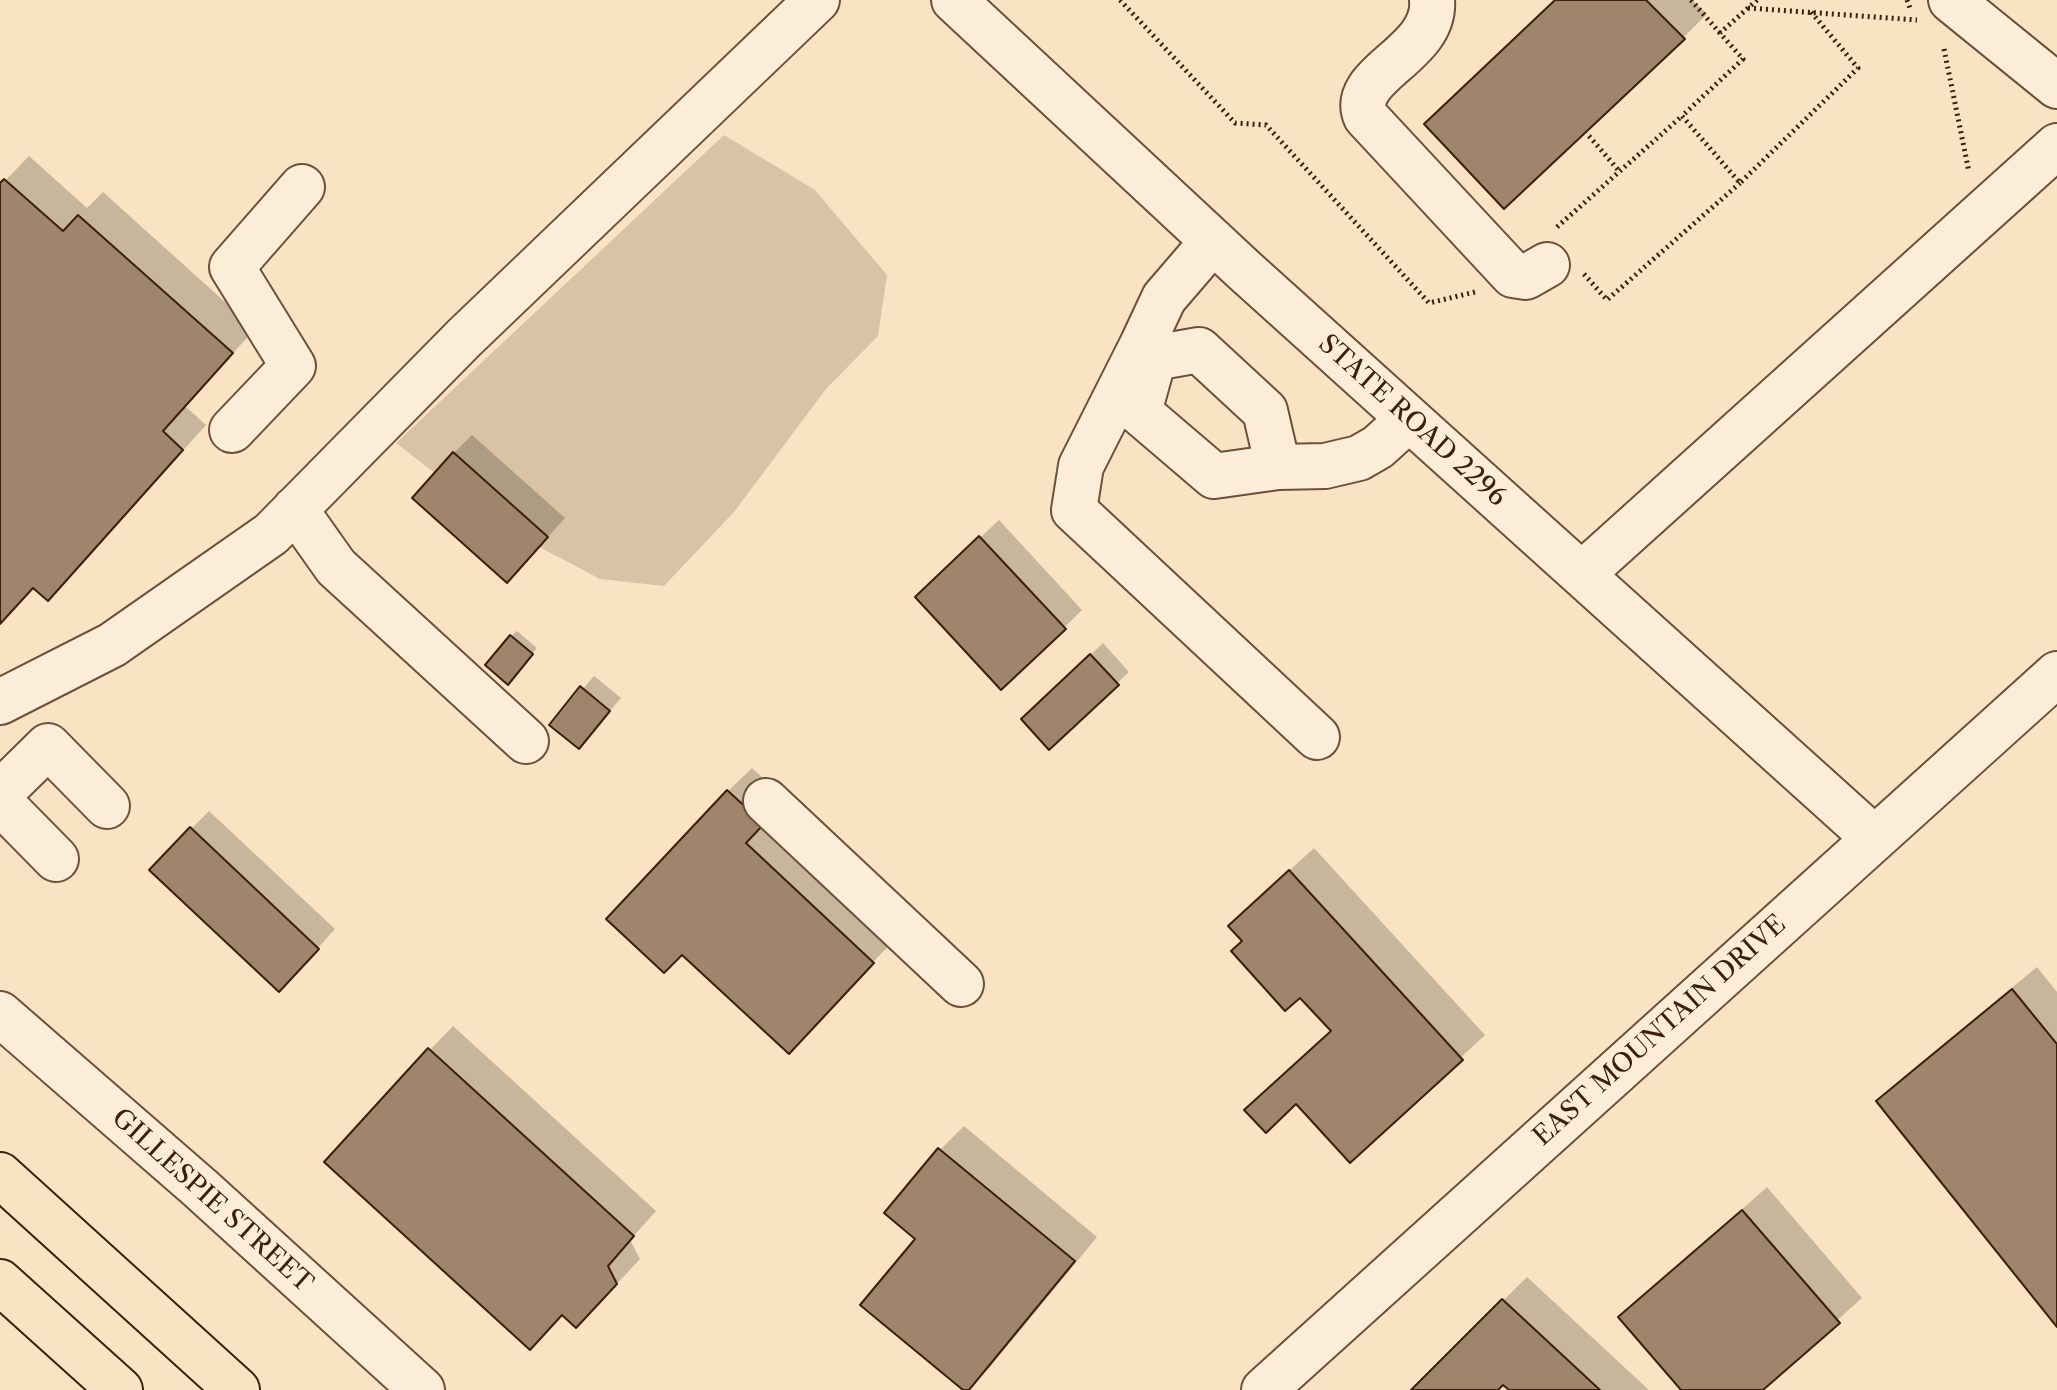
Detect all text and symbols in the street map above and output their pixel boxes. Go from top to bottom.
street label: STATE ROAD 2296 [1312,328,1512,514]
street label: EAST MOUNTAIN DRIVE [1527,909,1793,1153]
street label: GILLESPIE STREET [105,1103,319,1299]

